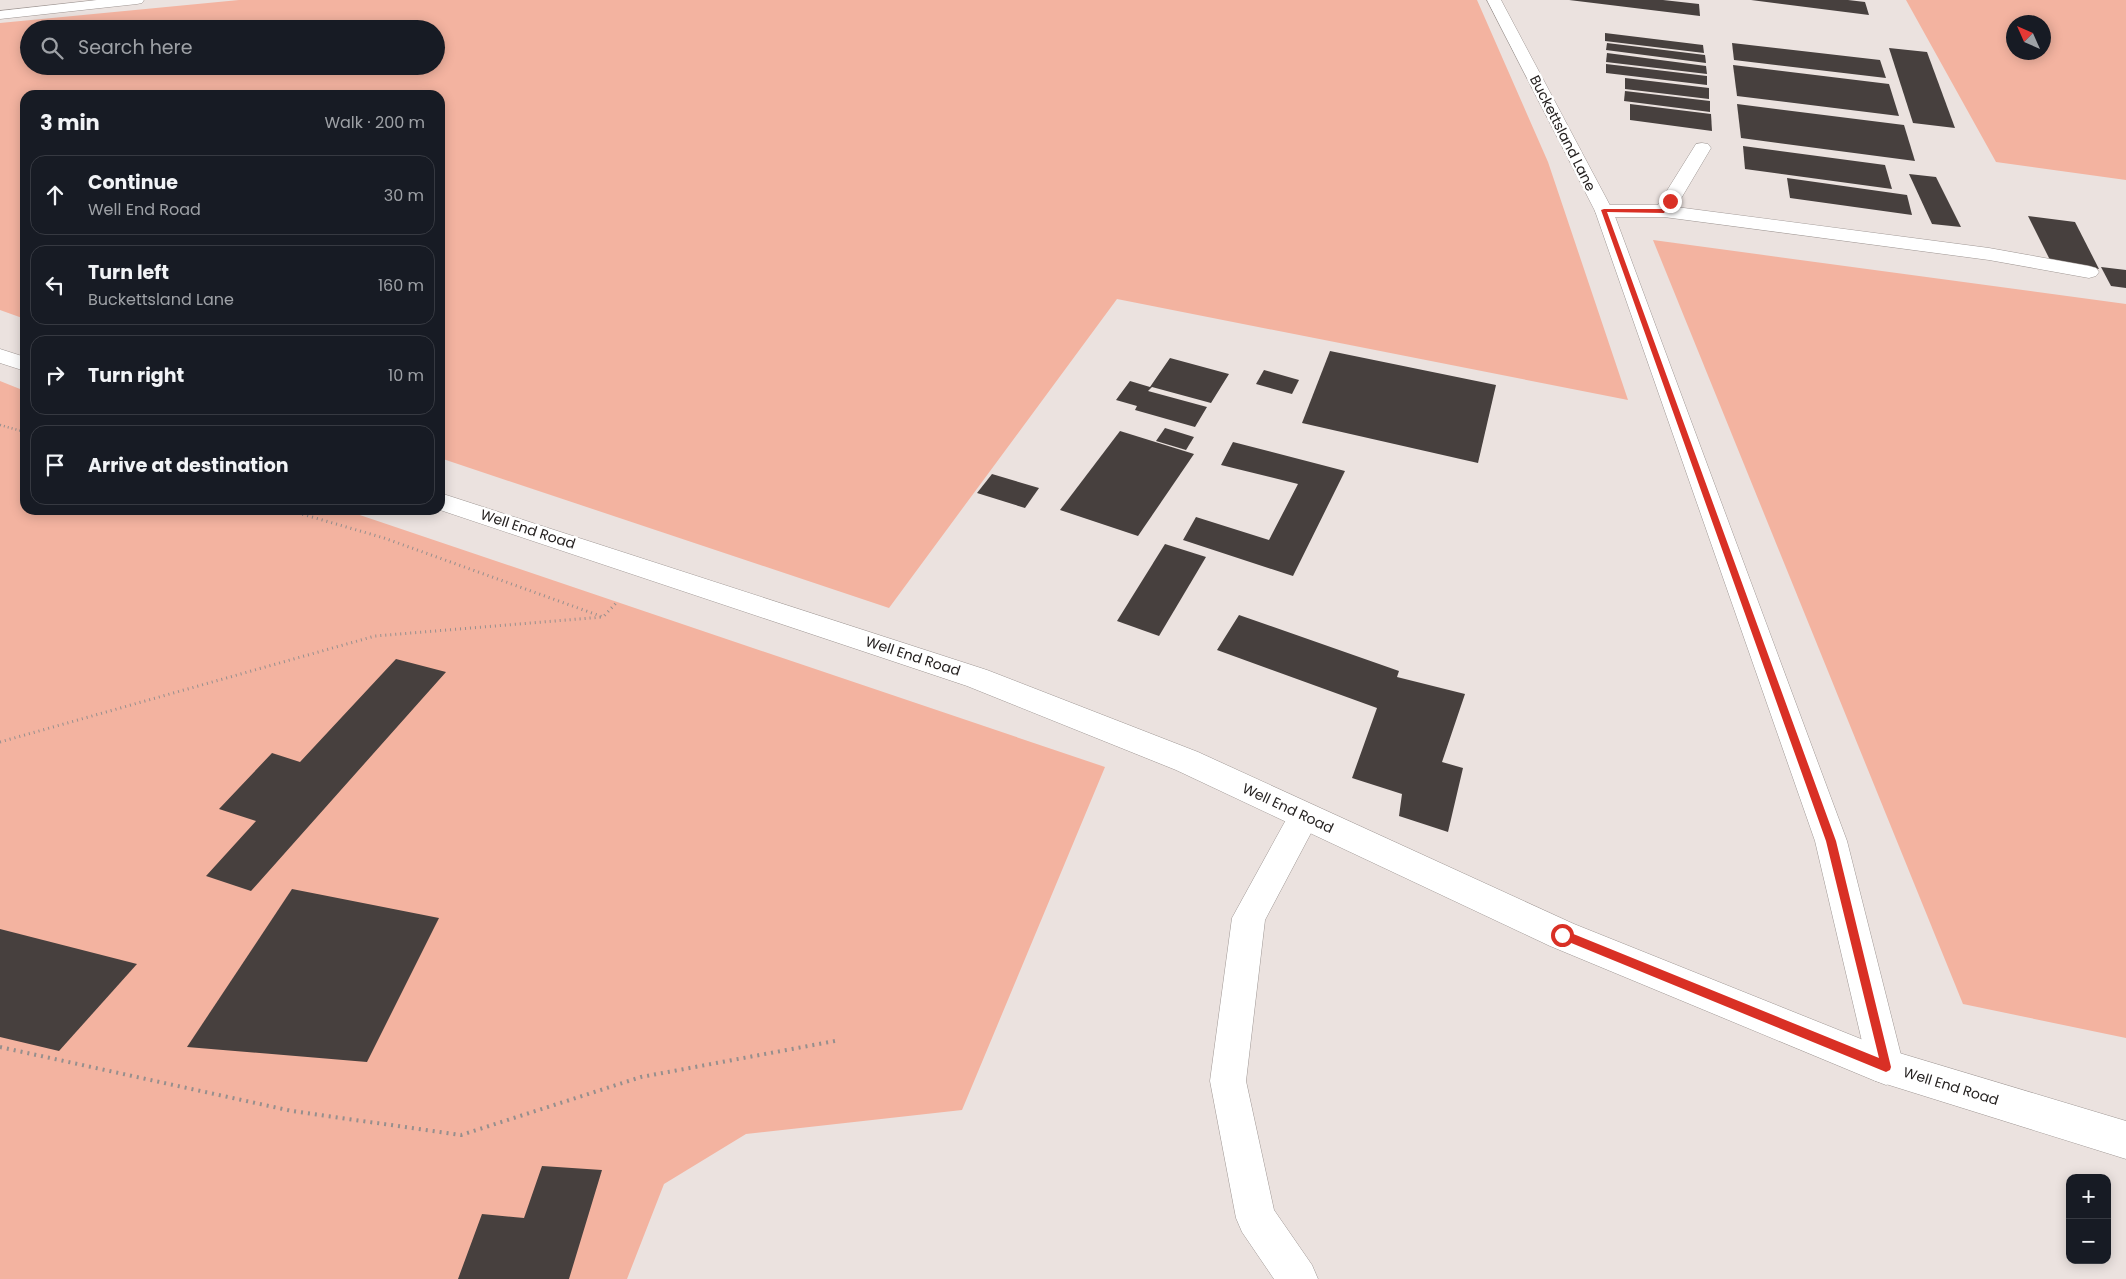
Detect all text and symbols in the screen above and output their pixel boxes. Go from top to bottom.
north arrow [2006,15,2051,60]
search box [20,20,445,75]
icon: search [38,34,66,62]
text: Search here [78,34,192,61]
street label: Buckettsland Lane [1525,72,1601,195]
text: 3 min [40,108,100,137]
text: Walk · 200 m [324,111,425,134]
text: Continue [88,169,178,196]
icon: ahead [41,181,69,209]
text: 30 m [384,184,424,207]
route end [1659,190,1682,213]
text: Well End Road [88,198,201,221]
text: Turn left [88,259,169,286]
icon: left [41,271,69,299]
text: 160 m [378,274,424,297]
text: Buckettsland Lane [88,288,234,311]
icon: right [41,361,69,389]
text: Turn right [88,362,184,389]
text: 10 m [388,364,424,387]
icon: arrive [41,451,69,479]
text: Arrive at destination [88,452,289,479]
street label: Well End Road [478,504,578,554]
street label: Well End Road [863,631,963,681]
street label: Well End Road [1239,778,1337,838]
route start [1551,924,1574,947]
street label: Well End Road [1901,1062,2001,1110]
map controls [2066,1174,2111,1264]
button: + [2066,1174,2111,1219]
button: − [2066,1219,2111,1264]

